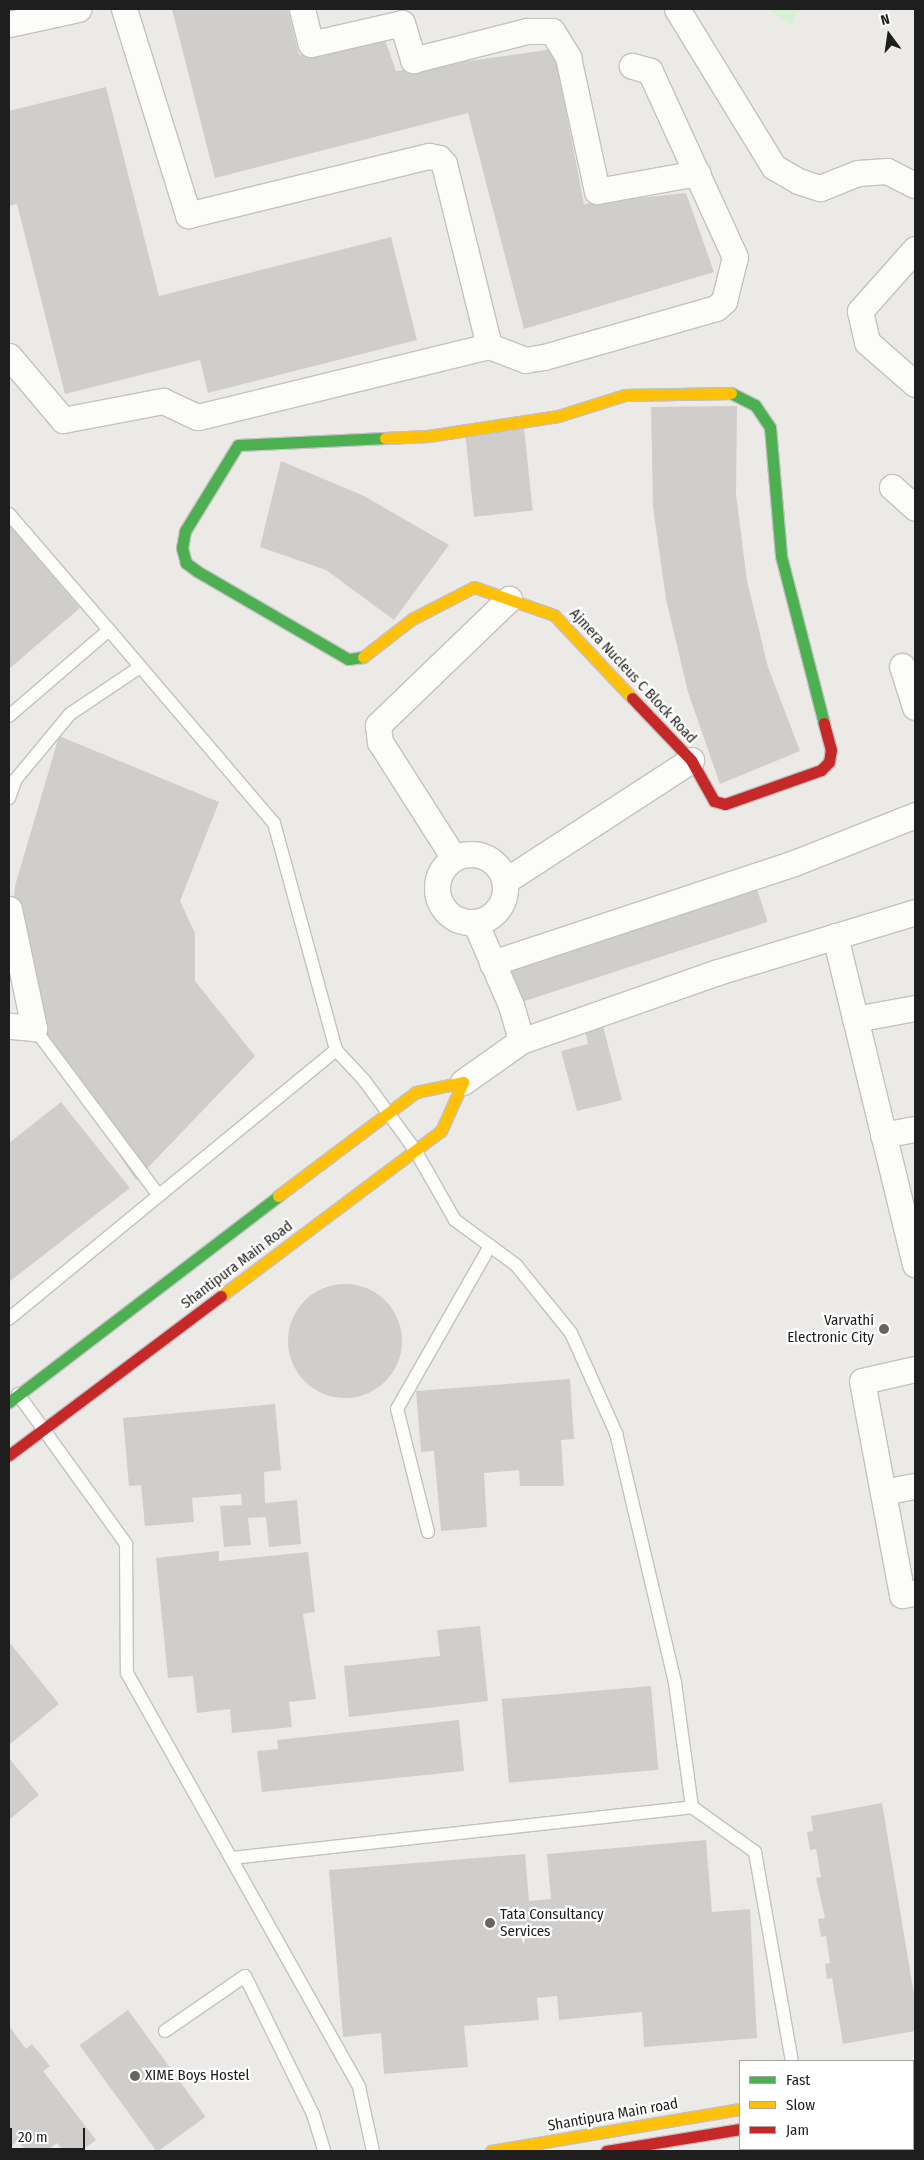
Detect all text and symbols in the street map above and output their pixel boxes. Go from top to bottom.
north arrow [864,10,914,60]
text: N [879,11,891,29]
street label: Ajmera Nucleus C Block Road [566,605,700,747]
street label: Shantipura Main Road [178,1217,296,1313]
place label: Varvathi Electronic City [787,1311,874,1346]
marker: Varvathi Electronic City [878,1323,890,1335]
place label: Tata Consultancy Services [500,1905,604,1940]
marker: Tata Consultancy Services [484,1917,496,1929]
legend [739,2060,914,2150]
place label: XIME Boys Hostel [145,2067,249,2085]
marker: XIME Boys Hostel [129,2070,141,2082]
text: Fast [786,2071,810,2089]
street label: Shantipura Main road [546,2095,680,2135]
text: Slow [786,2096,815,2114]
scale bar [12,2118,88,2150]
text: Jam [786,2121,809,2139]
text: 20 m [18,2128,48,2146]

